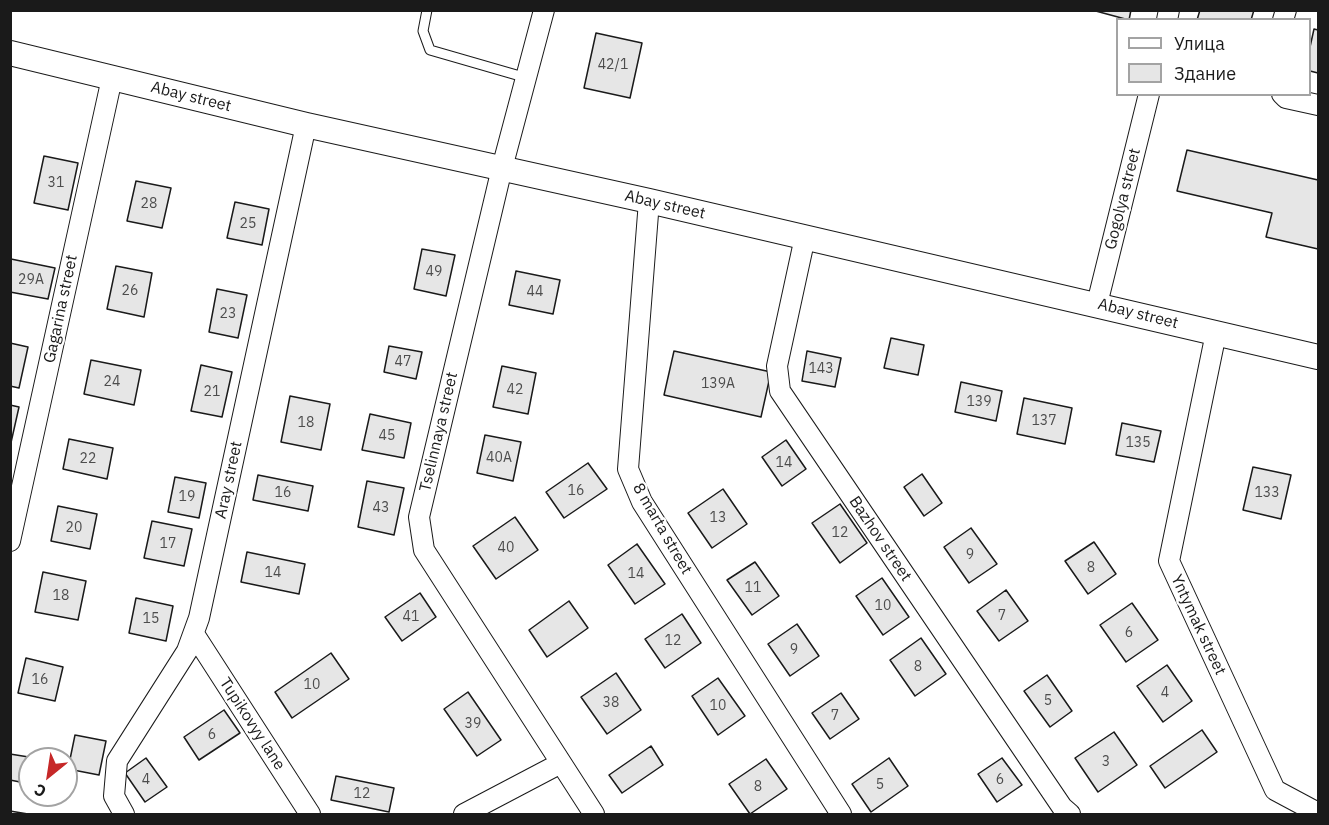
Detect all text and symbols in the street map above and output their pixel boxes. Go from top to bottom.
legend [1116,18,1311,96]
text: Улица [1174,32,1225,55]
house number: 42/1 [598,57,628,73]
text: Здание [1174,62,1236,85]
street label: Abay street [149,78,233,116]
street label: Gogolya street [1101,146,1145,252]
house number: 31 [48,175,64,191]
street label: Abay street [623,186,707,224]
house number: 28 [141,196,157,212]
house number: 25 [240,216,256,232]
street label: Gagarina street [40,253,82,365]
house number: 49 [426,264,442,280]
house number: 29А [18,272,44,288]
house number: 26 [122,283,138,299]
house number: 44 [527,284,543,300]
street label: Abay street [1096,295,1180,333]
house number: 23 [220,306,236,322]
house number: 47 [395,354,411,370]
house number: 143 [808,361,834,377]
street label: Tselinnaya street [416,370,462,494]
house number: 24 [104,374,120,390]
house number: 139А [701,376,735,392]
house number: 42 [507,382,523,398]
house number: 21 [204,384,220,400]
house number: 139 [966,394,992,410]
house number: 137 [1031,413,1057,429]
house number: 18 [298,415,314,431]
house number: 45 [379,428,395,444]
house number: 135 [1125,435,1151,451]
street label: Aray street [211,440,247,520]
house number: 40А [486,450,512,466]
house number: 22 [80,451,96,467]
house number: 14 [776,455,792,471]
street label: 8 marta street [628,480,696,578]
house number: 16 [568,483,584,499]
house number: 16 [275,485,291,501]
house number: 133 [1254,485,1280,501]
house number: 19 [179,489,195,505]
street label: Bazhov street [845,493,915,585]
house number: 43 [373,500,389,516]
house number: 13 [710,510,726,526]
house number: 20 [66,520,82,536]
house number: 12 [832,525,848,541]
house number: 17 [160,536,176,552]
house number: 40 [498,540,514,556]
house number: 9 [966,547,974,563]
house number: 8 [1087,560,1095,576]
house number: 14 [265,565,281,581]
house number: 14 [628,566,644,582]
street label: Yntymak street [1166,572,1230,678]
house number: 11 [745,580,761,596]
house number: 18 [53,588,69,604]
house number: 10 [875,598,891,614]
house number: 7 [998,608,1006,624]
house number: 41 [403,609,419,625]
house number: 15 [143,611,159,627]
house number: 6 [1125,625,1133,641]
house number: 12 [665,633,681,649]
house number: 9 [790,642,798,658]
house number: 8 [914,659,922,675]
house number: 16 [32,672,48,688]
street label: Tupikovyy lane [215,674,289,774]
house number: 10 [304,677,320,693]
house number: 4 [1161,685,1169,701]
house number: 5 [1044,693,1052,709]
house number: 38 [603,695,619,711]
house number: 10 [710,698,726,714]
house number: 7 [831,708,839,724]
house number: 39 [465,716,481,732]
house number: 6 [208,727,216,743]
north arrow [18,747,78,807]
house number: 3 [1102,754,1110,770]
house number: 4 [142,772,150,788]
house number: 6 [996,772,1004,788]
house number: 5 [876,777,884,793]
house number: 8 [754,779,762,795]
text: С [30,780,50,802]
house number: 12 [354,786,370,802]

